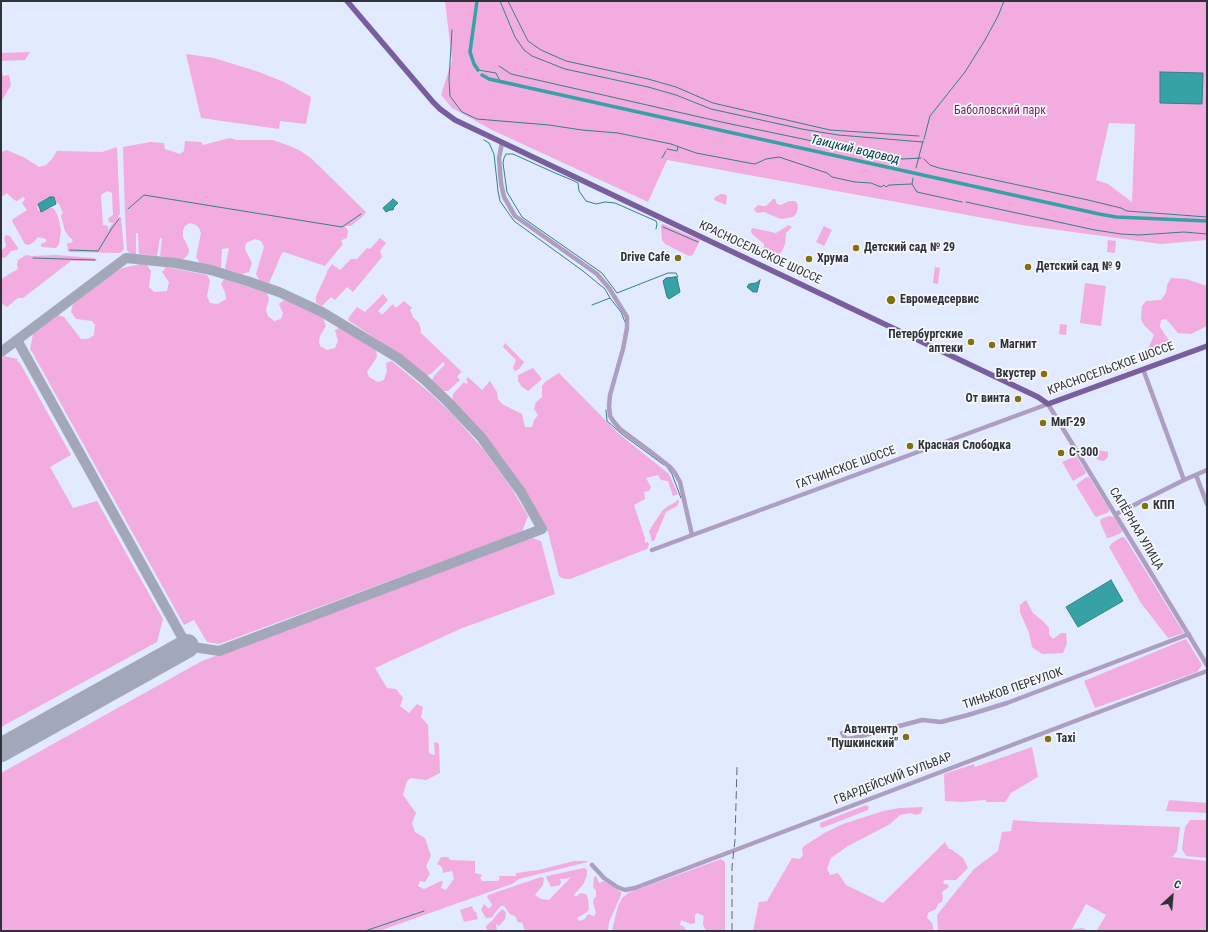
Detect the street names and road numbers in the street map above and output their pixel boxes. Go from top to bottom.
street label: КРАСНОСЕЛЬСКОЕ ШОССЕ [696,218,824,288]
street label: КРАСНОСЕЛЬСКОЕ ШОССЕ [1046,339,1176,399]
street label: ГАТЧИНСКОЕ ШОССЕ [794,443,898,493]
street label: САПЁРНАЯ УЛИЦА [1106,485,1166,573]
street label: ТИНЬКОВ ПЕРЕУЛОК [961,665,1065,713]
street label: ГВАРДЕЙСКИЙ БУЛЬВАР [832,750,954,808]

